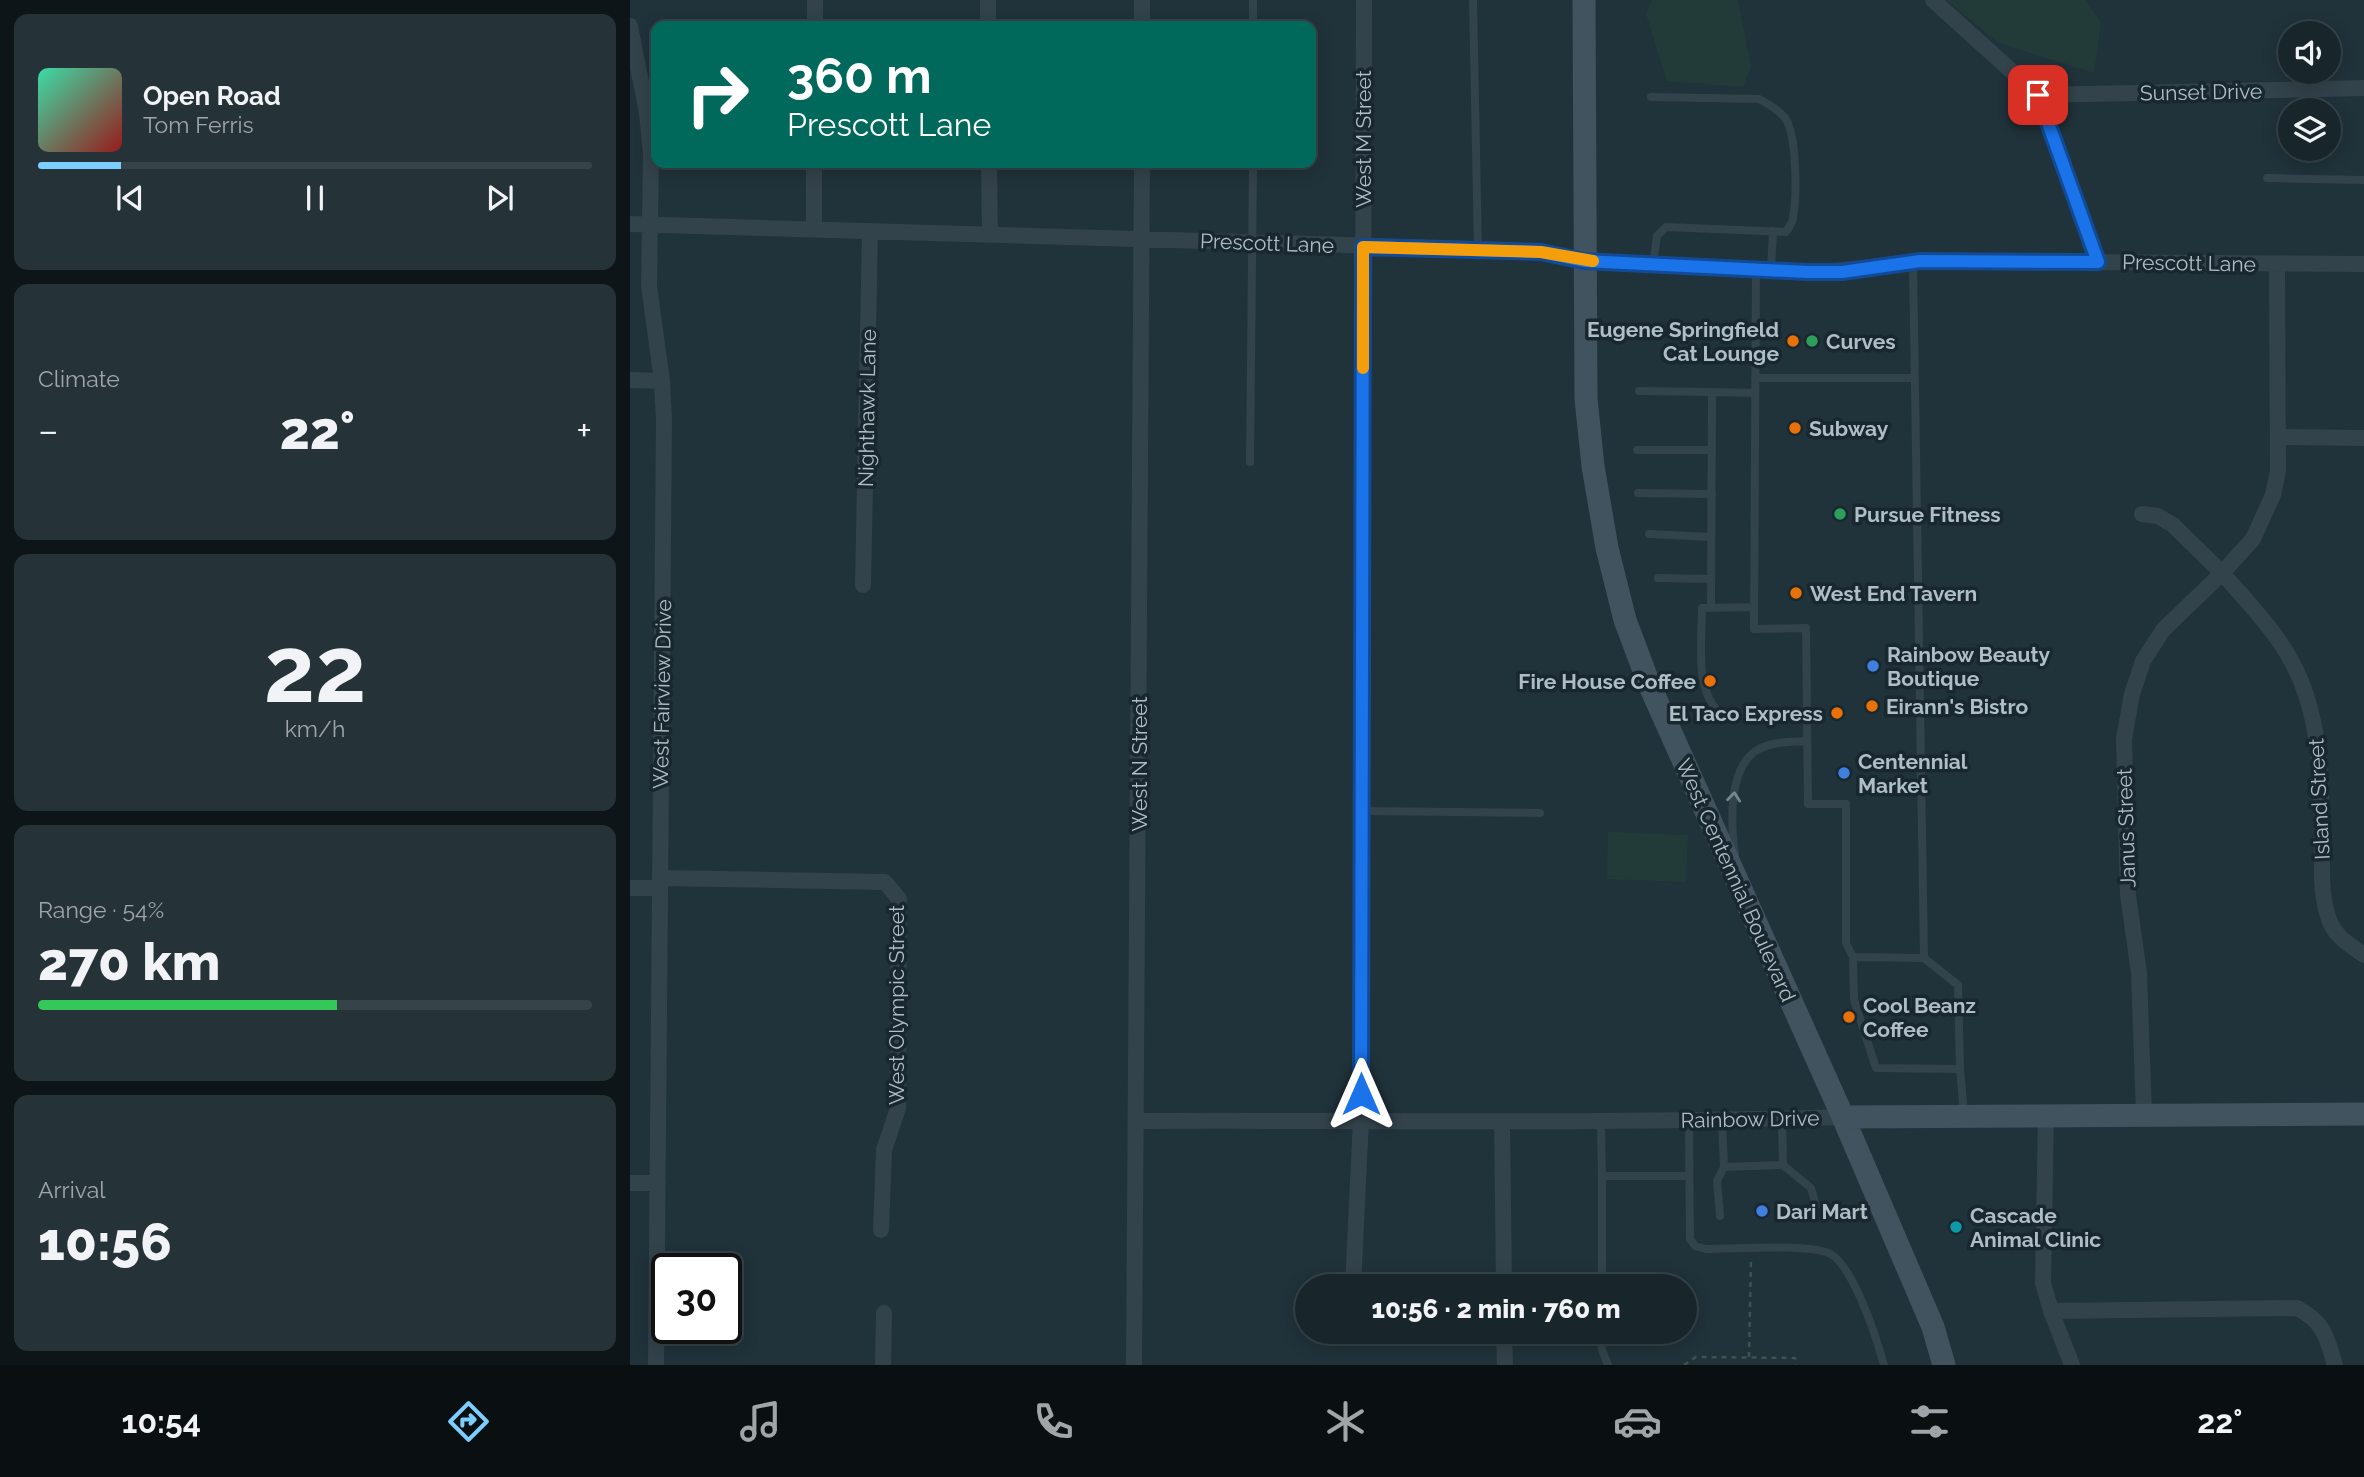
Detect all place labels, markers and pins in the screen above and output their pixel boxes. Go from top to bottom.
pin [2008,65,2068,125]
place label: Eugene Springfield Cat Lounge [1587,317,1779,366]
place label: Curves [1826,329,1896,354]
marker: Eugene Springfield Cat Lounge [1785,333,1801,349]
marker: Curves [1804,333,1820,349]
place label: Subway [1809,416,1889,441]
marker: Subway [1787,420,1803,436]
place label: Pursue Fitness [1854,502,2001,527]
marker: Pursue Fitness [1832,506,1848,522]
place label: West End Tavern [1810,581,1977,606]
marker: West End Tavern [1788,585,1804,601]
place label: Rainbow Beauty Boutique [1887,642,2050,691]
marker: Rainbow Beauty Boutique [1865,658,1881,674]
place label: Fire House Coffee [1518,669,1696,694]
marker: Fire House Coffee [1702,673,1718,689]
place label: Eirann's Bistro [1886,694,2028,719]
marker: Eirann's Bistro [1864,698,1880,714]
place label: El Taco Express [1669,701,1823,726]
marker: El Taco Express [1829,705,1845,721]
place label: Centennial Market [1858,749,1968,798]
marker: Centennial Market [1836,765,1852,781]
place label: Cool Beanz Coffee [1863,993,1976,1042]
marker: Cool Beanz Coffee [1841,1009,1857,1025]
place label: Dari Mart [1776,1199,1868,1224]
marker: Dari Mart [1754,1203,1770,1219]
place label: Cascade Animal Clinic [1970,1203,2101,1252]
marker: Cascade Animal Clinic [1948,1219,1964,1235]

